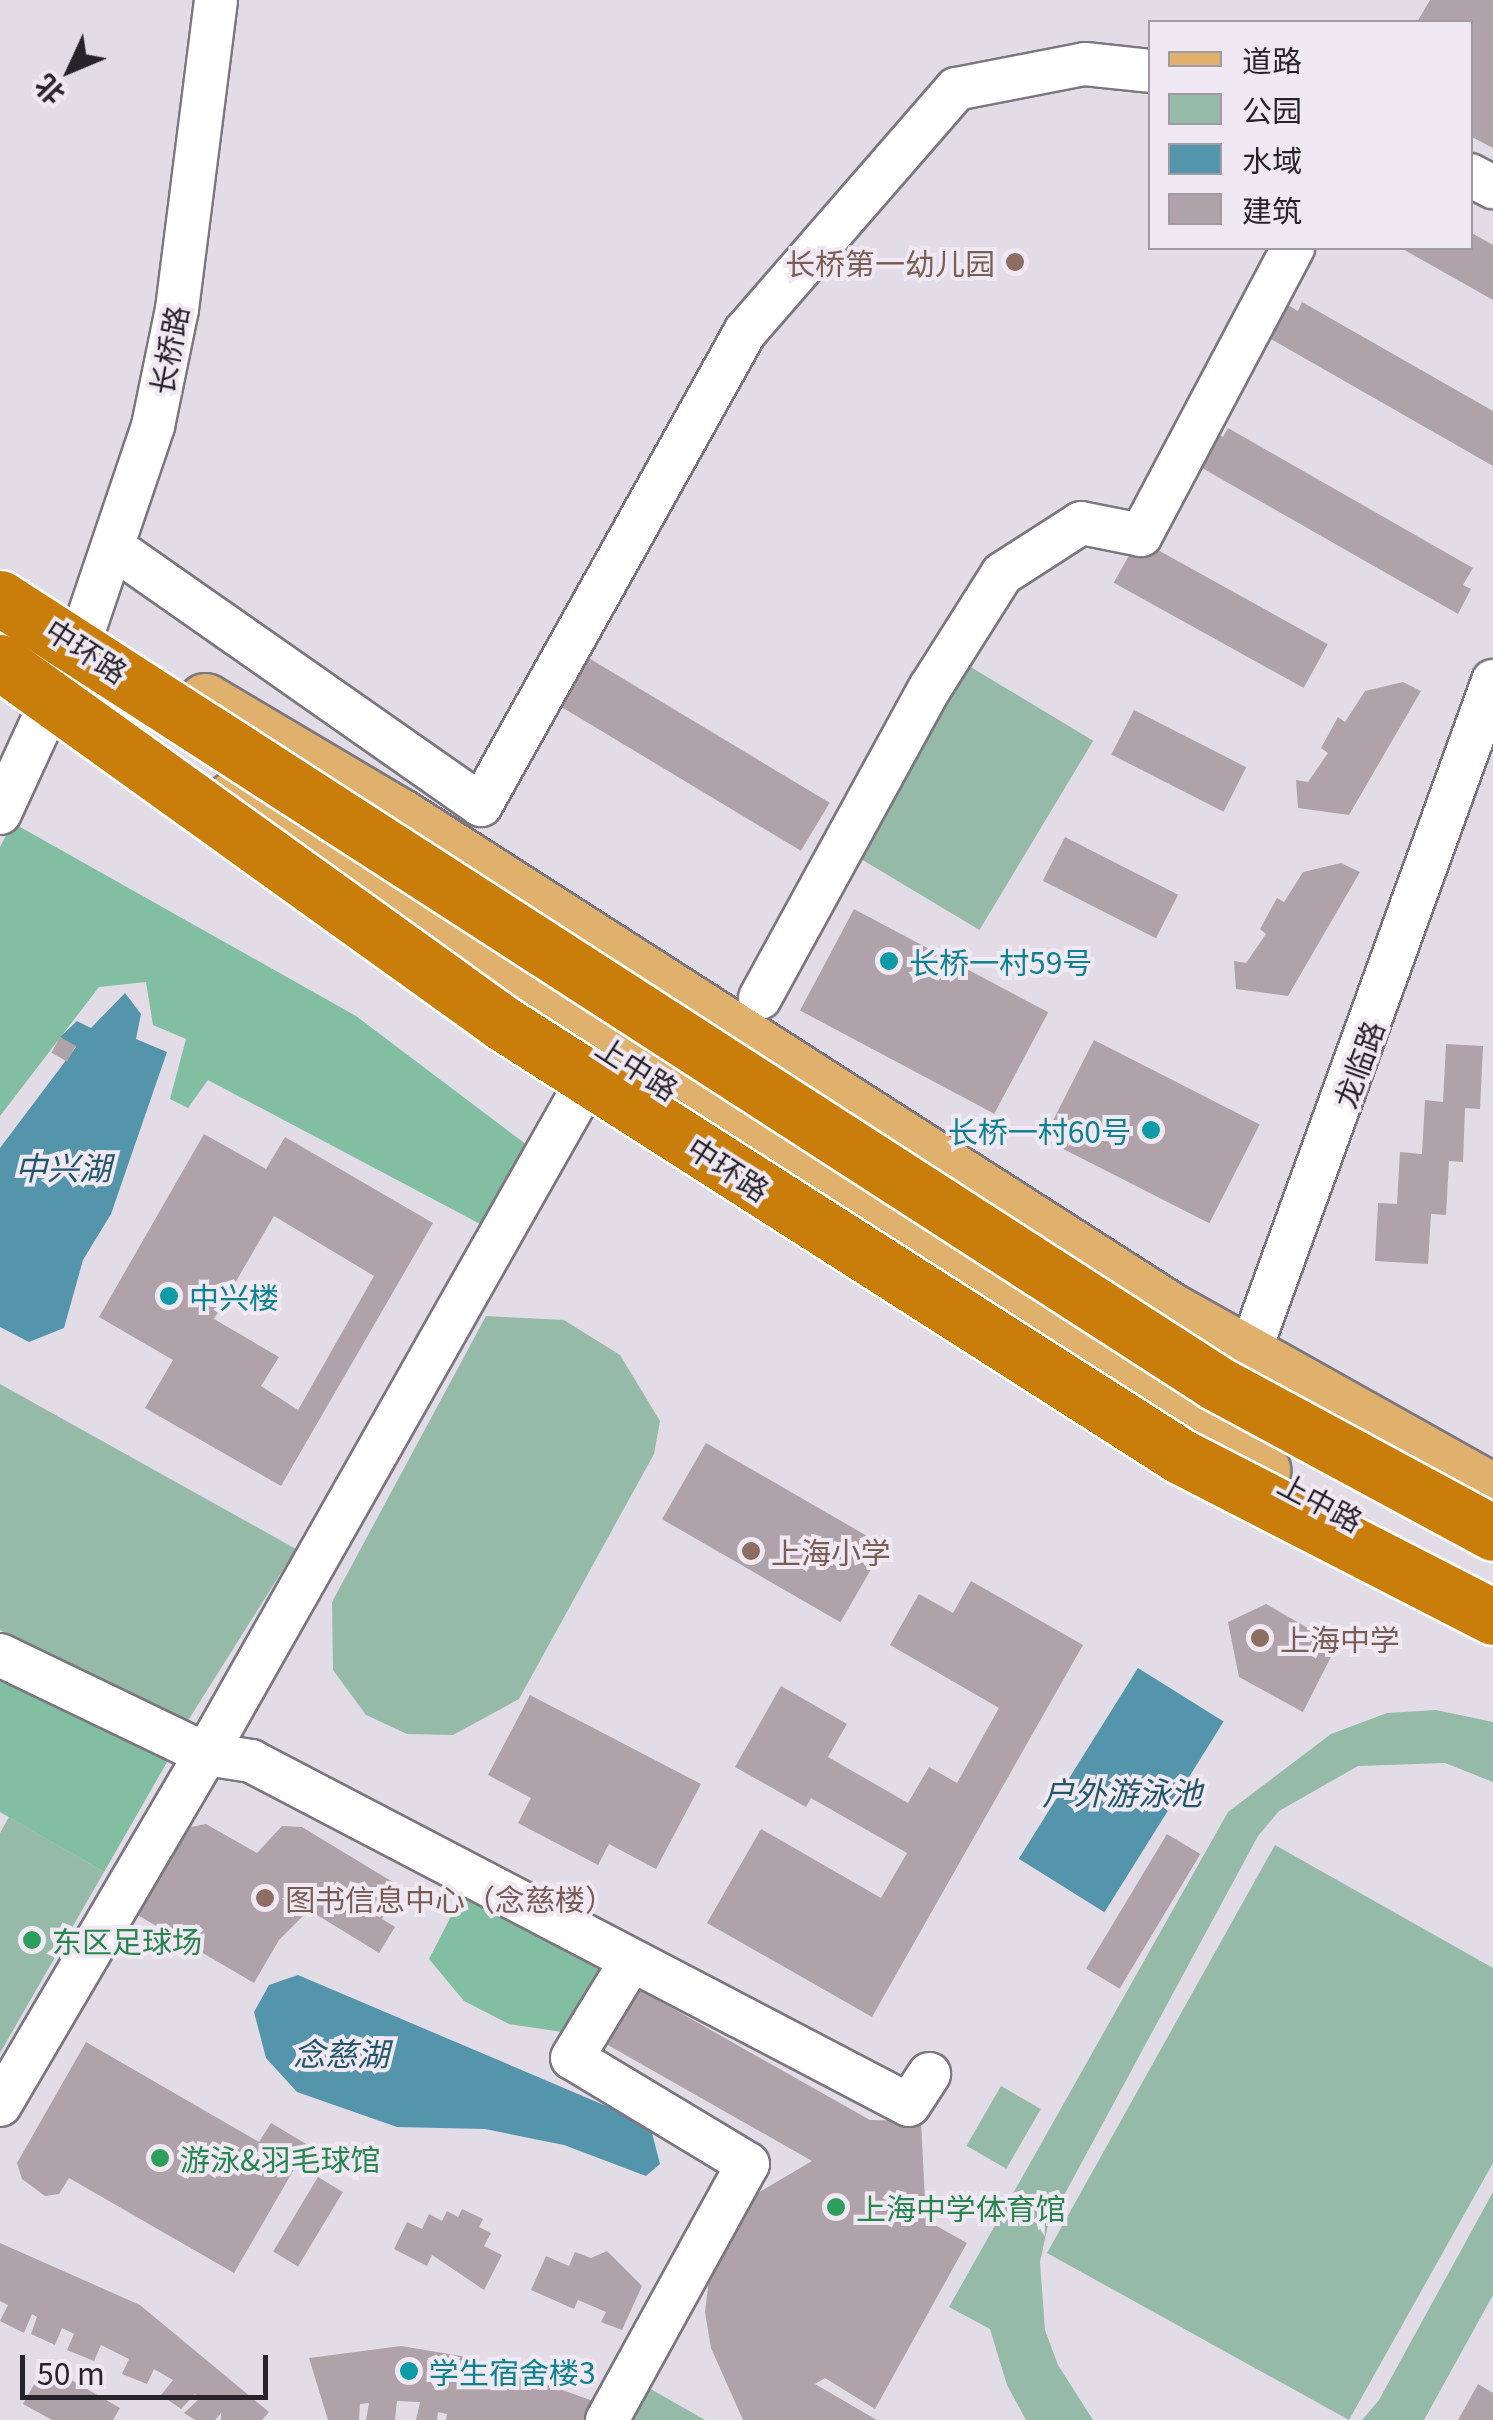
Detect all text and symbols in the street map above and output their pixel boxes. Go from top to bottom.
north arrow [20,20,120,120]
legend [1148,20,1473,250]
text: 道路 [1242,37,1302,81]
text: 北 [24,67,73,115]
text: 公园 [1242,87,1302,131]
text: 水域 [1242,137,1302,181]
text: 建筑 [1242,187,1302,231]
place label: 长桥第一幼儿园 [785,244,995,280]
marker: 长桥第一幼儿园 [1004,251,1026,273]
street label: 长桥路 [142,302,194,398]
street label: 中环路 [39,610,135,690]
place label: 长桥一村59号 [909,943,1092,979]
marker: 长桥一村59号 [878,950,900,972]
street label: 龙临路 [1326,1016,1390,1112]
street label: 上中路 [590,1027,686,1107]
place label: 长桥一村60号 [948,1112,1131,1148]
marker: 长桥一村60号 [1140,1119,1162,1141]
street label: 中环路 [681,1128,777,1208]
water label: 中兴湖 [15,1147,111,1185]
place label: 中兴楼 [189,1278,279,1314]
marker: 中兴楼 [158,1285,180,1307]
street label: 上中路 [1273,1464,1369,1538]
place label: 上海小学 [771,1533,891,1569]
marker: 上海小学 [740,1540,762,1562]
place label: 上海中学 [1280,1620,1400,1656]
marker: 上海中学 [1249,1627,1271,1649]
water label: 户外游泳池 [1042,1772,1202,1810]
place label: 图书信息中心（念慈楼） [285,1880,615,1916]
marker: 图书信息中心（念慈楼） [254,1887,276,1909]
place label: 东区足球场 [52,1922,202,1958]
marker: 东区足球场 [21,1929,43,1951]
water label: 念慈湖 [293,2033,389,2071]
place label: 游泳&羽毛球馆 [180,2140,380,2176]
marker: 游泳&羽毛球馆 [149,2147,171,2169]
place label: 上海中学体育馆 [856,2189,1066,2225]
marker: 上海中学体育馆 [825,2196,847,2218]
scale bar [25,2335,272,2397]
text: 50 m [37,2350,105,2394]
place label: 学生宿舍楼3 [429,2353,596,2389]
marker: 学生宿舍楼3 [398,2360,420,2382]

